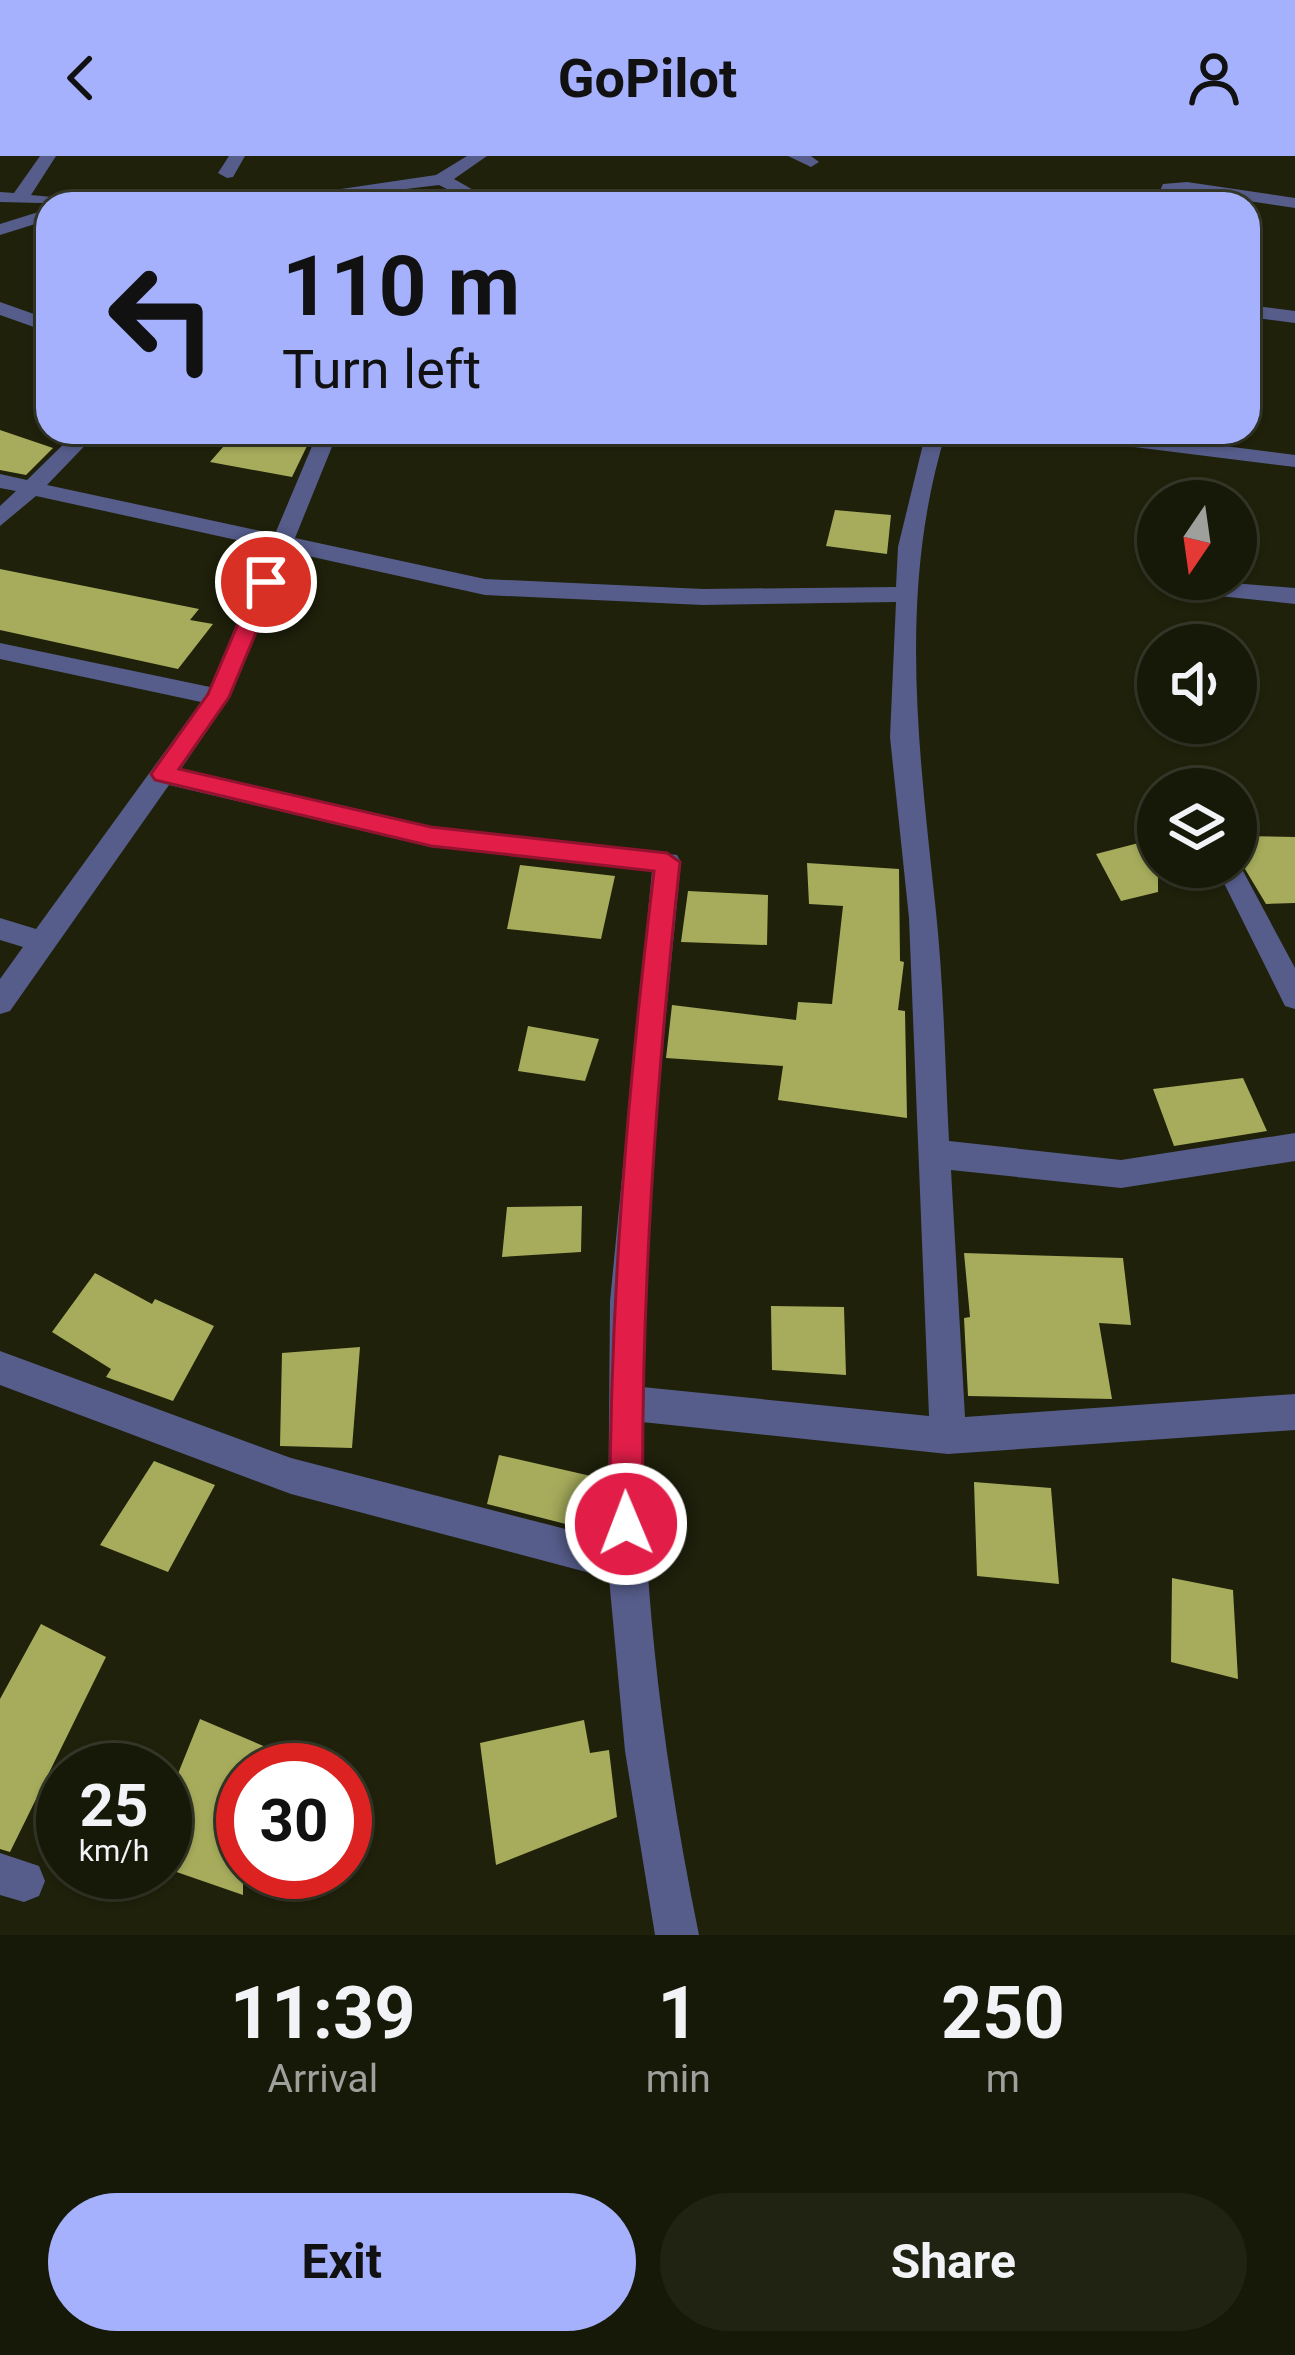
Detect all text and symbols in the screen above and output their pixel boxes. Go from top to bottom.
icon: back [48,45,114,111]
icon: person [1181,45,1247,111]
text: GoPilot [558,47,737,110]
text: 110 m [282,237,520,336]
icon: left [84,240,240,396]
text: Turn left [282,338,481,401]
north arrow [1137,480,1257,600]
map controls [1137,480,1257,888]
pin [215,531,317,633]
icon: arrive [233,549,299,615]
button: sound [1137,624,1257,744]
button: layers [1137,768,1257,888]
position arrow [563,1461,689,1587]
speed limit sign: 30 [216,1743,372,1899]
text: 25 [80,1770,148,1841]
text: km/h [79,1833,149,1868]
text: 11:39 [230,1971,416,2056]
text: 1 [658,1971,699,2056]
text: 250 [941,1971,1065,2056]
text: Arrival [267,2056,378,2102]
text: min [646,2056,711,2102]
text: m [986,2056,1020,2102]
button: Exit [48,2193,636,2331]
button: Share [660,2193,1247,2331]

